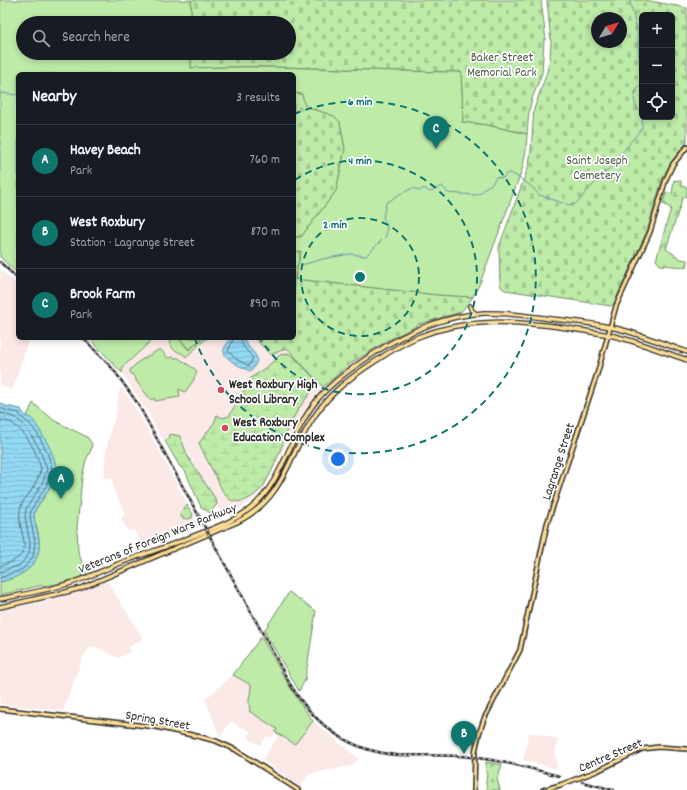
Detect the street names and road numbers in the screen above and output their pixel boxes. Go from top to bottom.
street label: Lagrange Street [538,421,581,503]
street label: Veterans of Foreign Wars Parkway [76,499,241,580]
street label: Spring Street [124,706,192,737]
street label: Centre Street [576,734,646,778]

